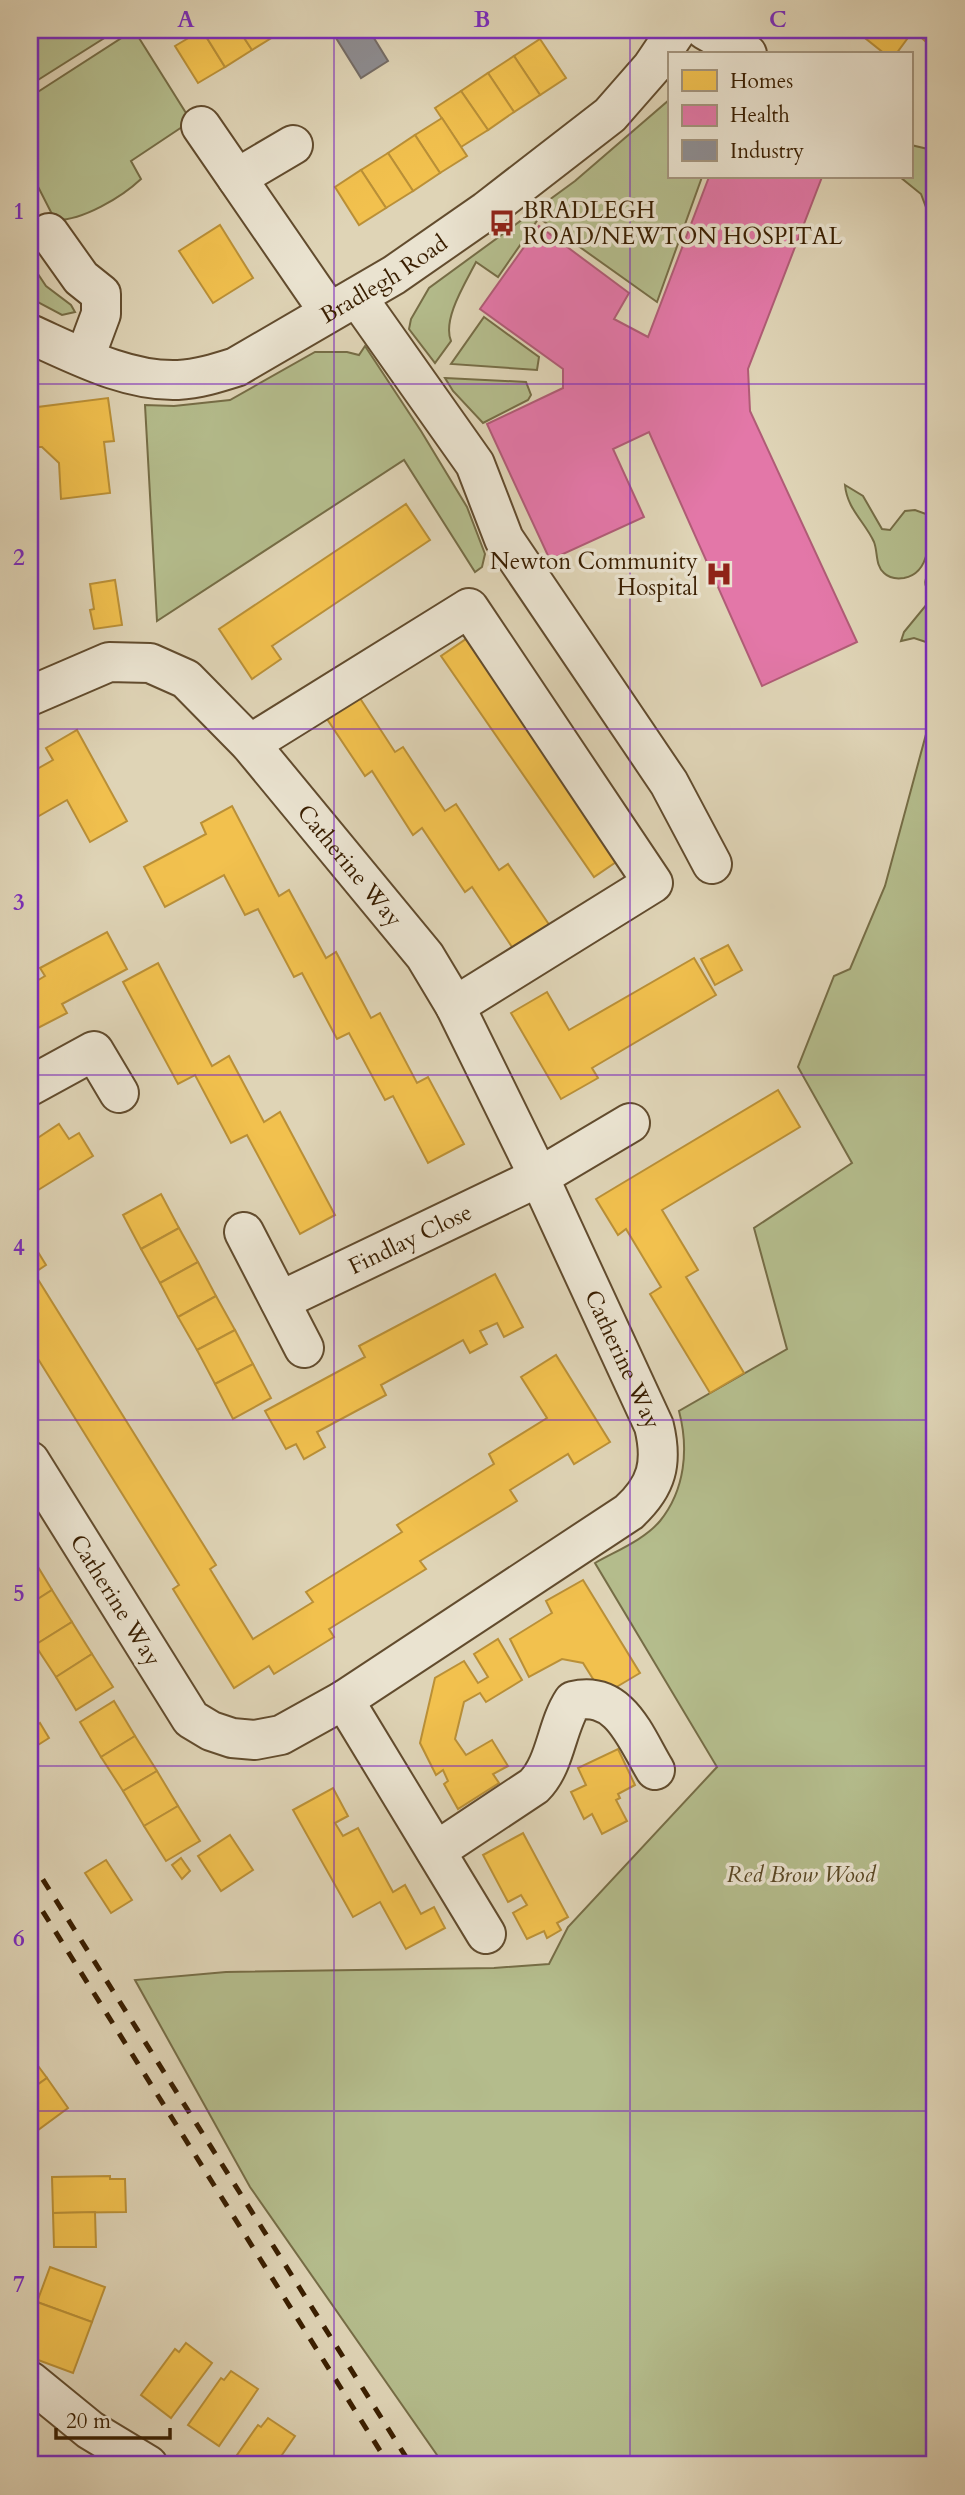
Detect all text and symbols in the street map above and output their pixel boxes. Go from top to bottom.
text: A [177,4,195,35]
text: B [474,4,490,35]
text: C [769,4,787,35]
legend [668,52,912,178]
text: Homes [730,67,793,96]
text: Health [730,101,790,130]
text: Industry [730,137,804,166]
place label: BRADLEGH ROAD/NEWTON HOSPITAL [523,195,842,252]
text: 1 [13,196,25,227]
bus stop icon: BRADLEGH ROAD/NEWTON HOSPITAL [487,208,517,238]
street label: Bradlegh Road [315,227,454,331]
text: 2 [13,542,25,573]
place label: Newton Community Hospital [490,546,698,603]
hospital icon: Newton Community Hospital [704,559,734,589]
street label: Catherine Way [290,798,409,933]
text: 3 [13,887,25,918]
street label: Findlay Close [343,1197,477,1282]
text: 4 [13,1232,25,1263]
street label: Catherine Way [577,1285,668,1434]
street label: Catherine Way [63,1528,168,1672]
text: 5 [13,1578,25,1609]
park label: Red Brow Wood [726,1859,877,1890]
text: 6 [13,1923,25,1954]
text: 7 [13,2269,25,2300]
scale bar [56,2397,170,2441]
text: 20 m [66,2407,111,2436]

